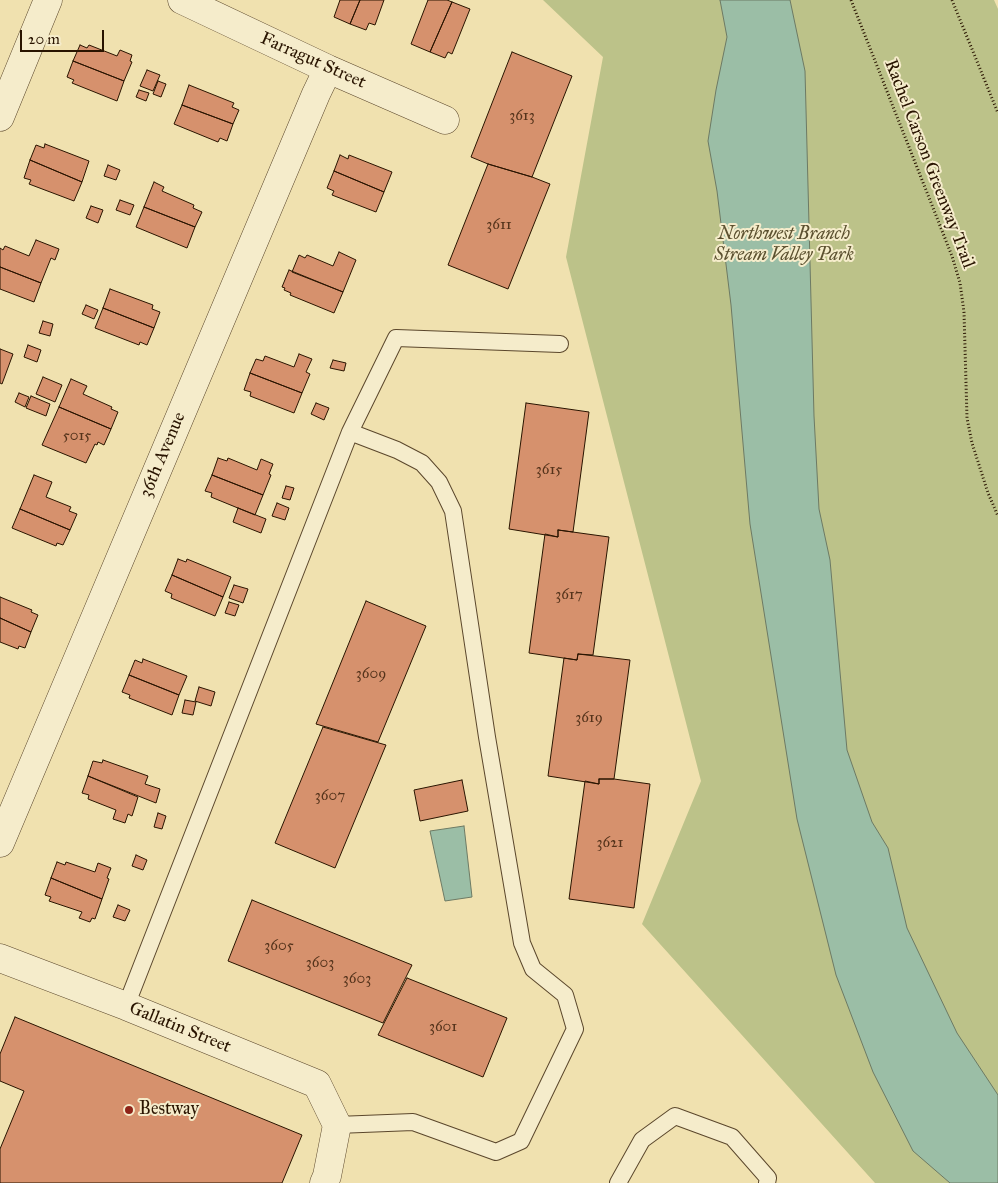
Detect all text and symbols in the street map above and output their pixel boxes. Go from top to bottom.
scale bar [22,20,106,52]
street label: Farragut Street [257,28,369,94]
text: 20 m [28,30,60,48]
street label: Rachel Carson Greenway Trail [879,57,979,271]
house number: 3613 [509,107,535,125]
house number: 3611 [486,216,512,234]
park label: Northwest Branch Stream Valley Park [714,224,854,266]
street label: 36th Avenue [135,409,191,501]
house number: 5015 [63,427,91,445]
house number: 3615 [536,461,562,479]
house number: 3617 [555,586,583,604]
house number: 3609 [356,665,386,683]
house number: 3619 [575,709,603,727]
house number: 3607 [315,787,345,805]
house number: 3621 [596,834,624,852]
house number: 3605 [264,937,294,955]
house number: 3603 [306,954,334,972]
house number: 3603 [343,970,371,988]
street label: Gallatin Street [126,998,234,1058]
house number: 3601 [429,1018,457,1036]
place label: Bestway [139,1099,199,1121]
marker: Bestway [123,1104,135,1116]

